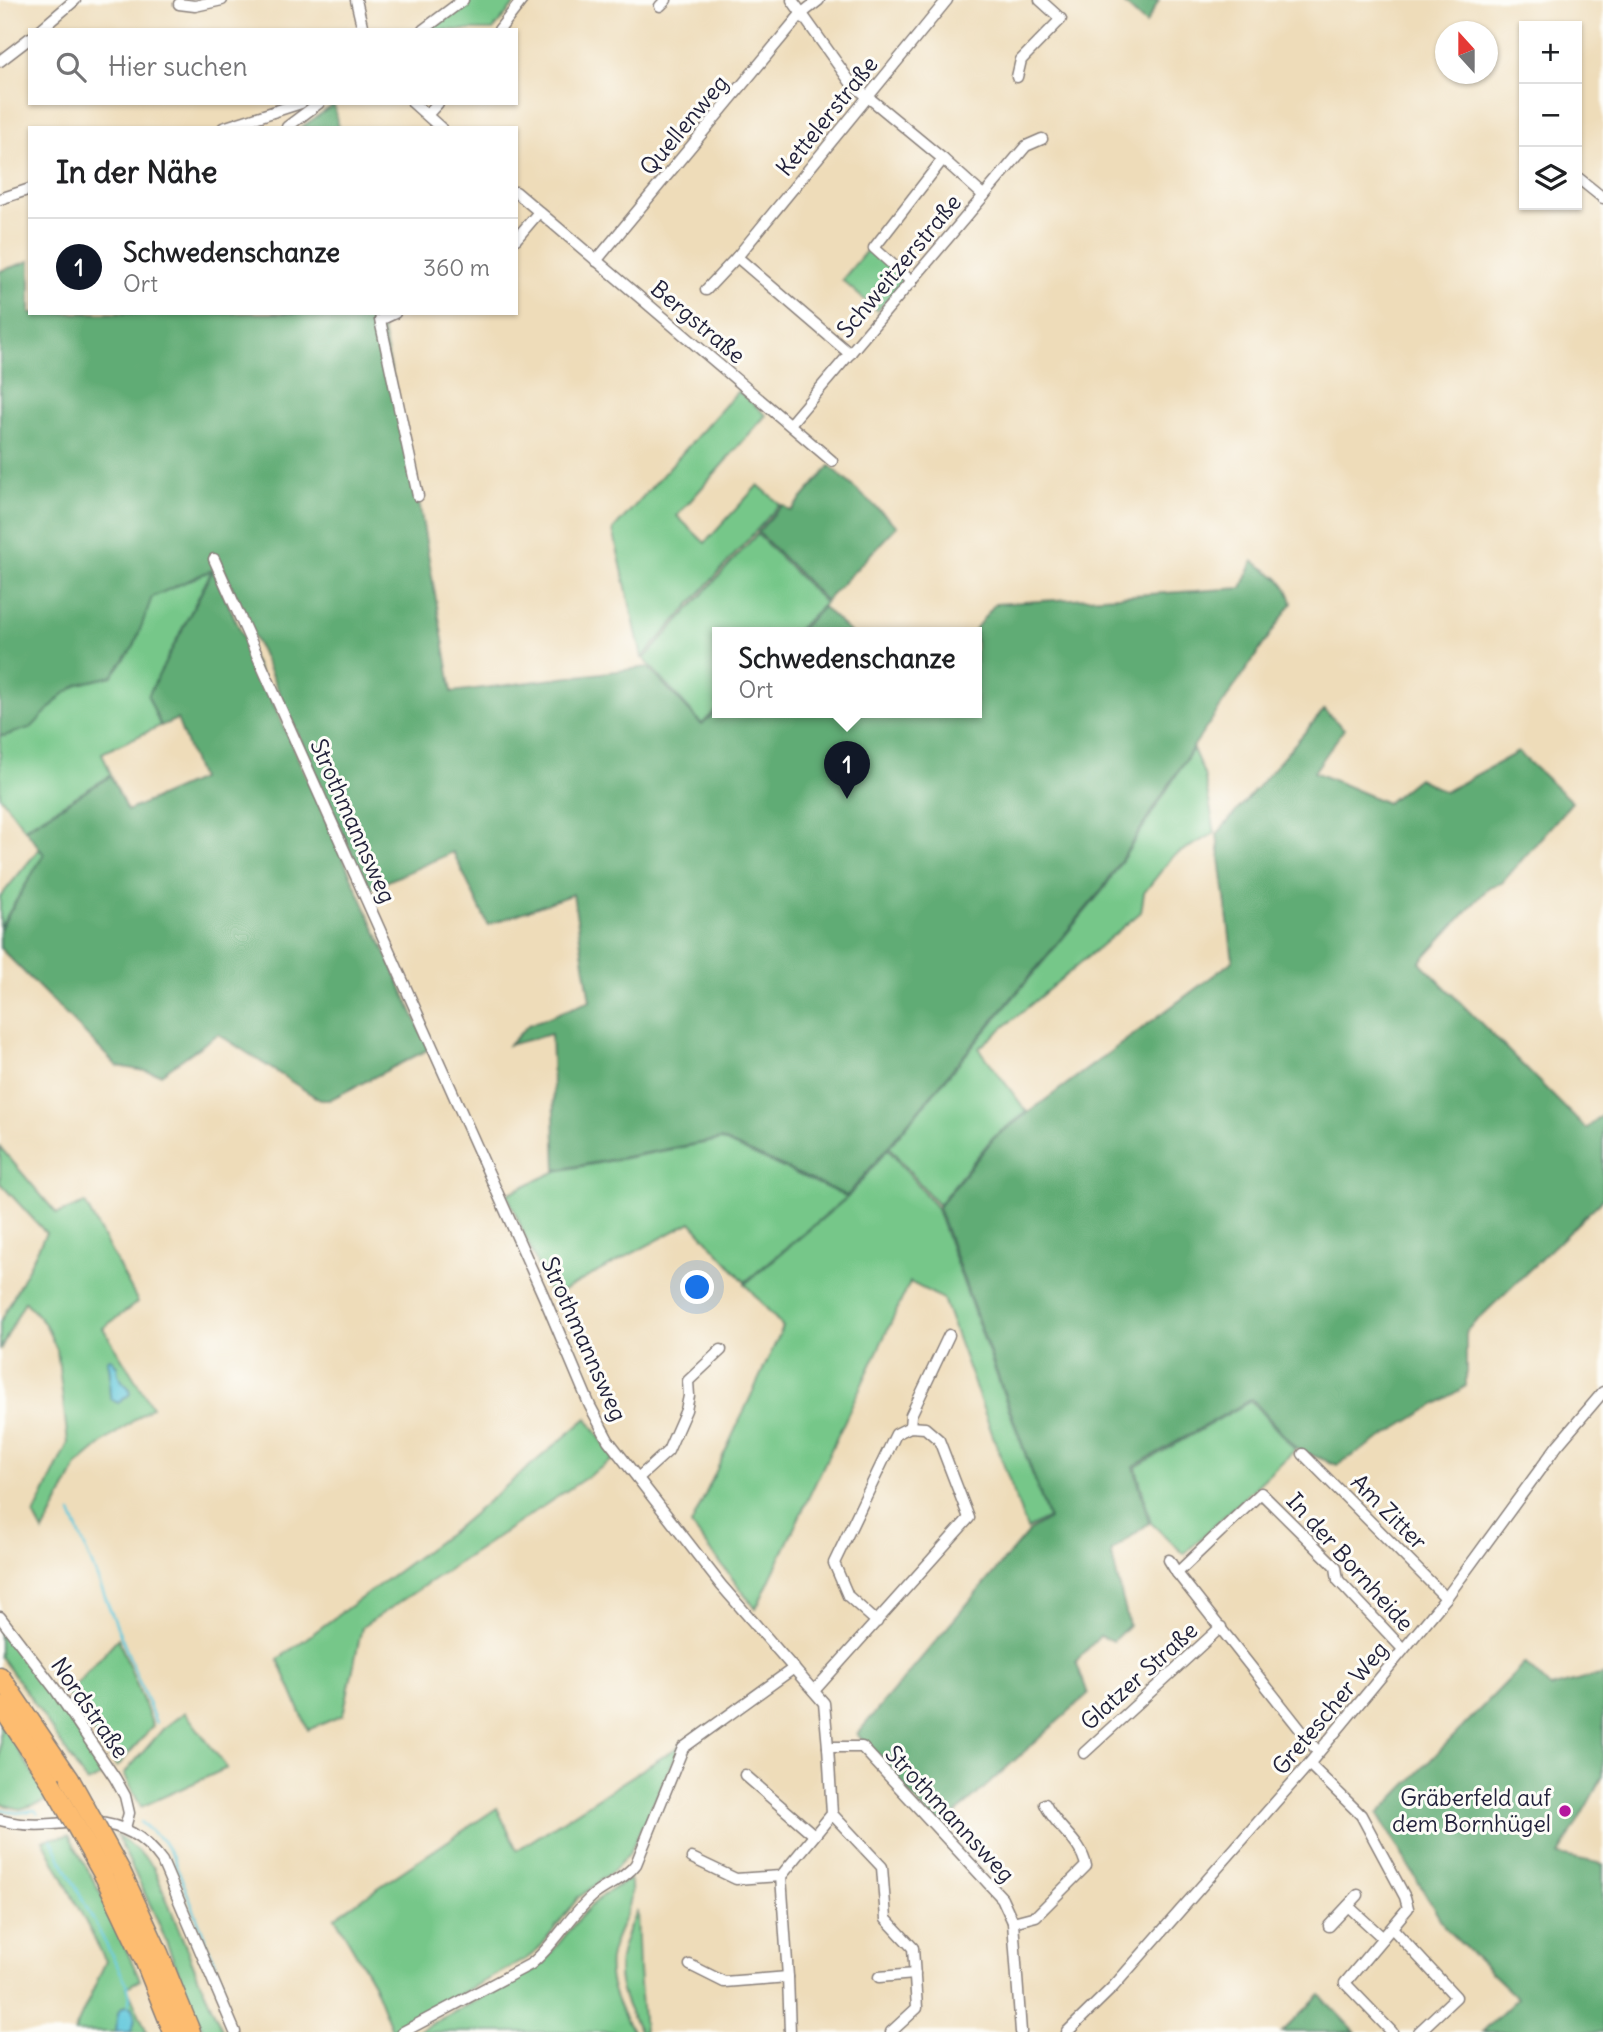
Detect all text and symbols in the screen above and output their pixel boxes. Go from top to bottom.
north arrow [1435,21,1498,84]
map controls [1519,21,1582,210]
button: + [1519,21,1582,84]
search box [28,28,518,105]
icon: search [52,48,90,86]
text: Hier suchen [108,50,248,83]
street label: Kettelerstraße [769,50,884,182]
street label: Quellenweg [633,69,734,181]
button: − [1519,84,1582,147]
button: layers [1519,147,1582,210]
text: In der Nähe [56,153,218,191]
street label: Schweitzerstraße [830,188,967,343]
text: Schwedenschanze [123,236,340,269]
text: 1 [74,253,84,282]
text: 360 m [423,253,490,282]
text: Ort [123,269,158,298]
street label: Bergstraße [645,274,752,370]
popup [712,627,982,718]
text: Schwedenschanze [738,642,956,675]
text: Ort [738,675,773,704]
street label: Strothmannsweg [304,734,403,907]
pin: 1 [824,741,870,799]
street label: Strothmannsweg [535,1252,634,1425]
your location [680,1270,714,1304]
street label: Am Zitter [1345,1468,1434,1556]
street label: In der Bornheide [1280,1486,1420,1637]
street label: Glatzer Straße [1074,1615,1203,1736]
street label: Gretescher Weg [1265,1635,1394,1780]
street label: Nordstraße [45,1652,136,1764]
street label: Strothmannsweg [879,1739,1021,1888]
place label: Gräberfeld auf dem Bornhügel [1392,1783,1551,1838]
marker: Gräberfeld auf dem Bornhügel [1557,1803,1573,1819]

